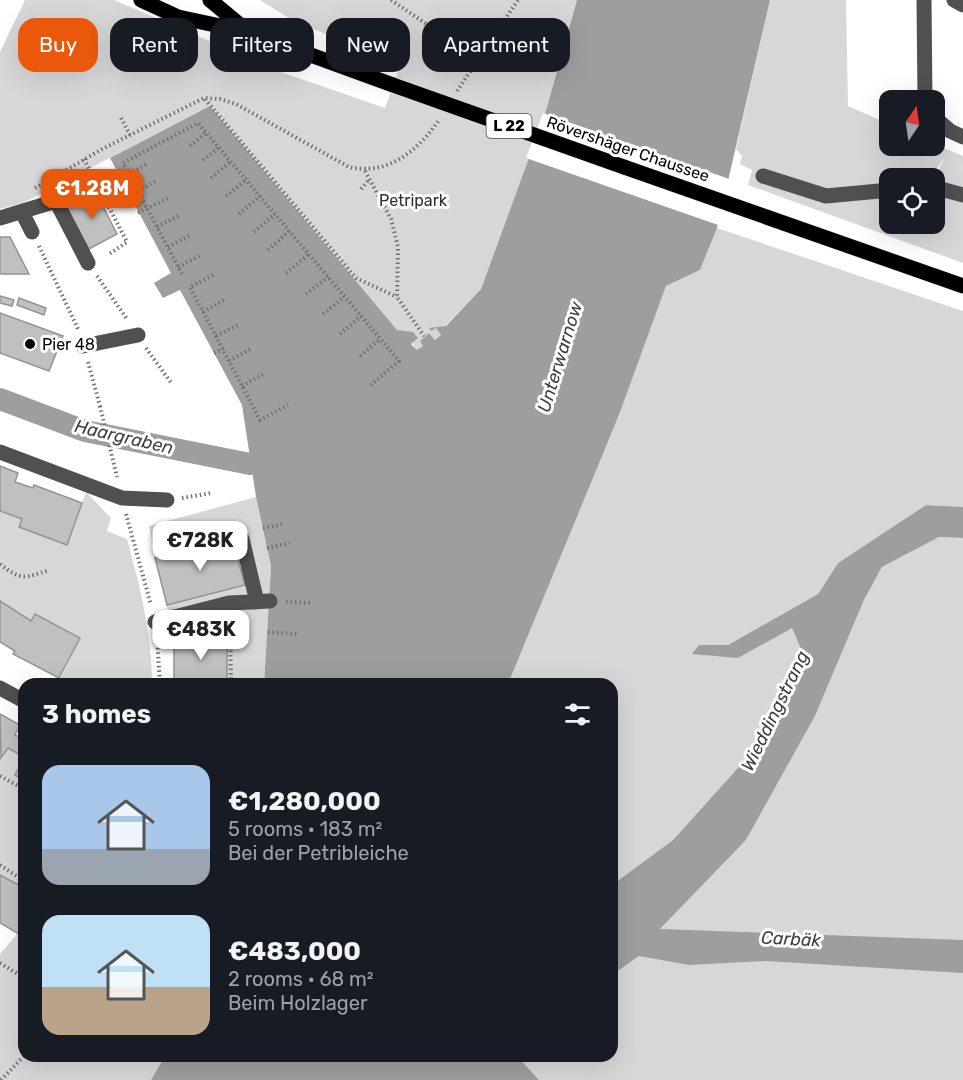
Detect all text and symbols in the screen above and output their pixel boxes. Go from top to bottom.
chip: Buy [18,18,98,72]
chip: Rent [110,18,198,72]
chip: Filters [210,18,314,72]
chip: New [326,18,410,72]
chip: Apartment [422,18,570,72]
north arrow [879,90,945,156]
map controls [879,90,945,234]
street label: Rövershäger Chaussee [544,112,712,186]
road number: L 22 [486,114,532,138]
button: locate [879,168,945,234]
pin: €1.28M [43,169,141,220]
text: €1.28M [55,176,129,200]
park label: Petripark [379,191,448,210]
water label: Unterwarnow [533,299,587,415]
place label: Pier 48 [42,335,95,354]
marker: Pier 48 [23,337,37,351]
water label: Haargraben [73,415,175,459]
pin: €728K [158,521,242,572]
text: €728K [167,528,233,552]
pin: €483K [159,610,243,661]
text: €483K [166,617,236,641]
water label: Wieddingstrang [736,647,814,775]
icon: filters [561,698,594,731]
text: 3 homes [42,699,151,730]
text: €1,280,000 [228,786,381,817]
icon: home [90,789,162,861]
text: 5 rooms · 183 m² [228,817,382,841]
text: Bei der Petribleiche [228,841,409,865]
water label: Carbäk [760,926,822,952]
text: €483,000 [228,936,361,967]
icon: home [90,939,162,1011]
text: 2 rooms · 68 m² [228,967,374,991]
text: Beim Holzlager [228,991,368,1015]

